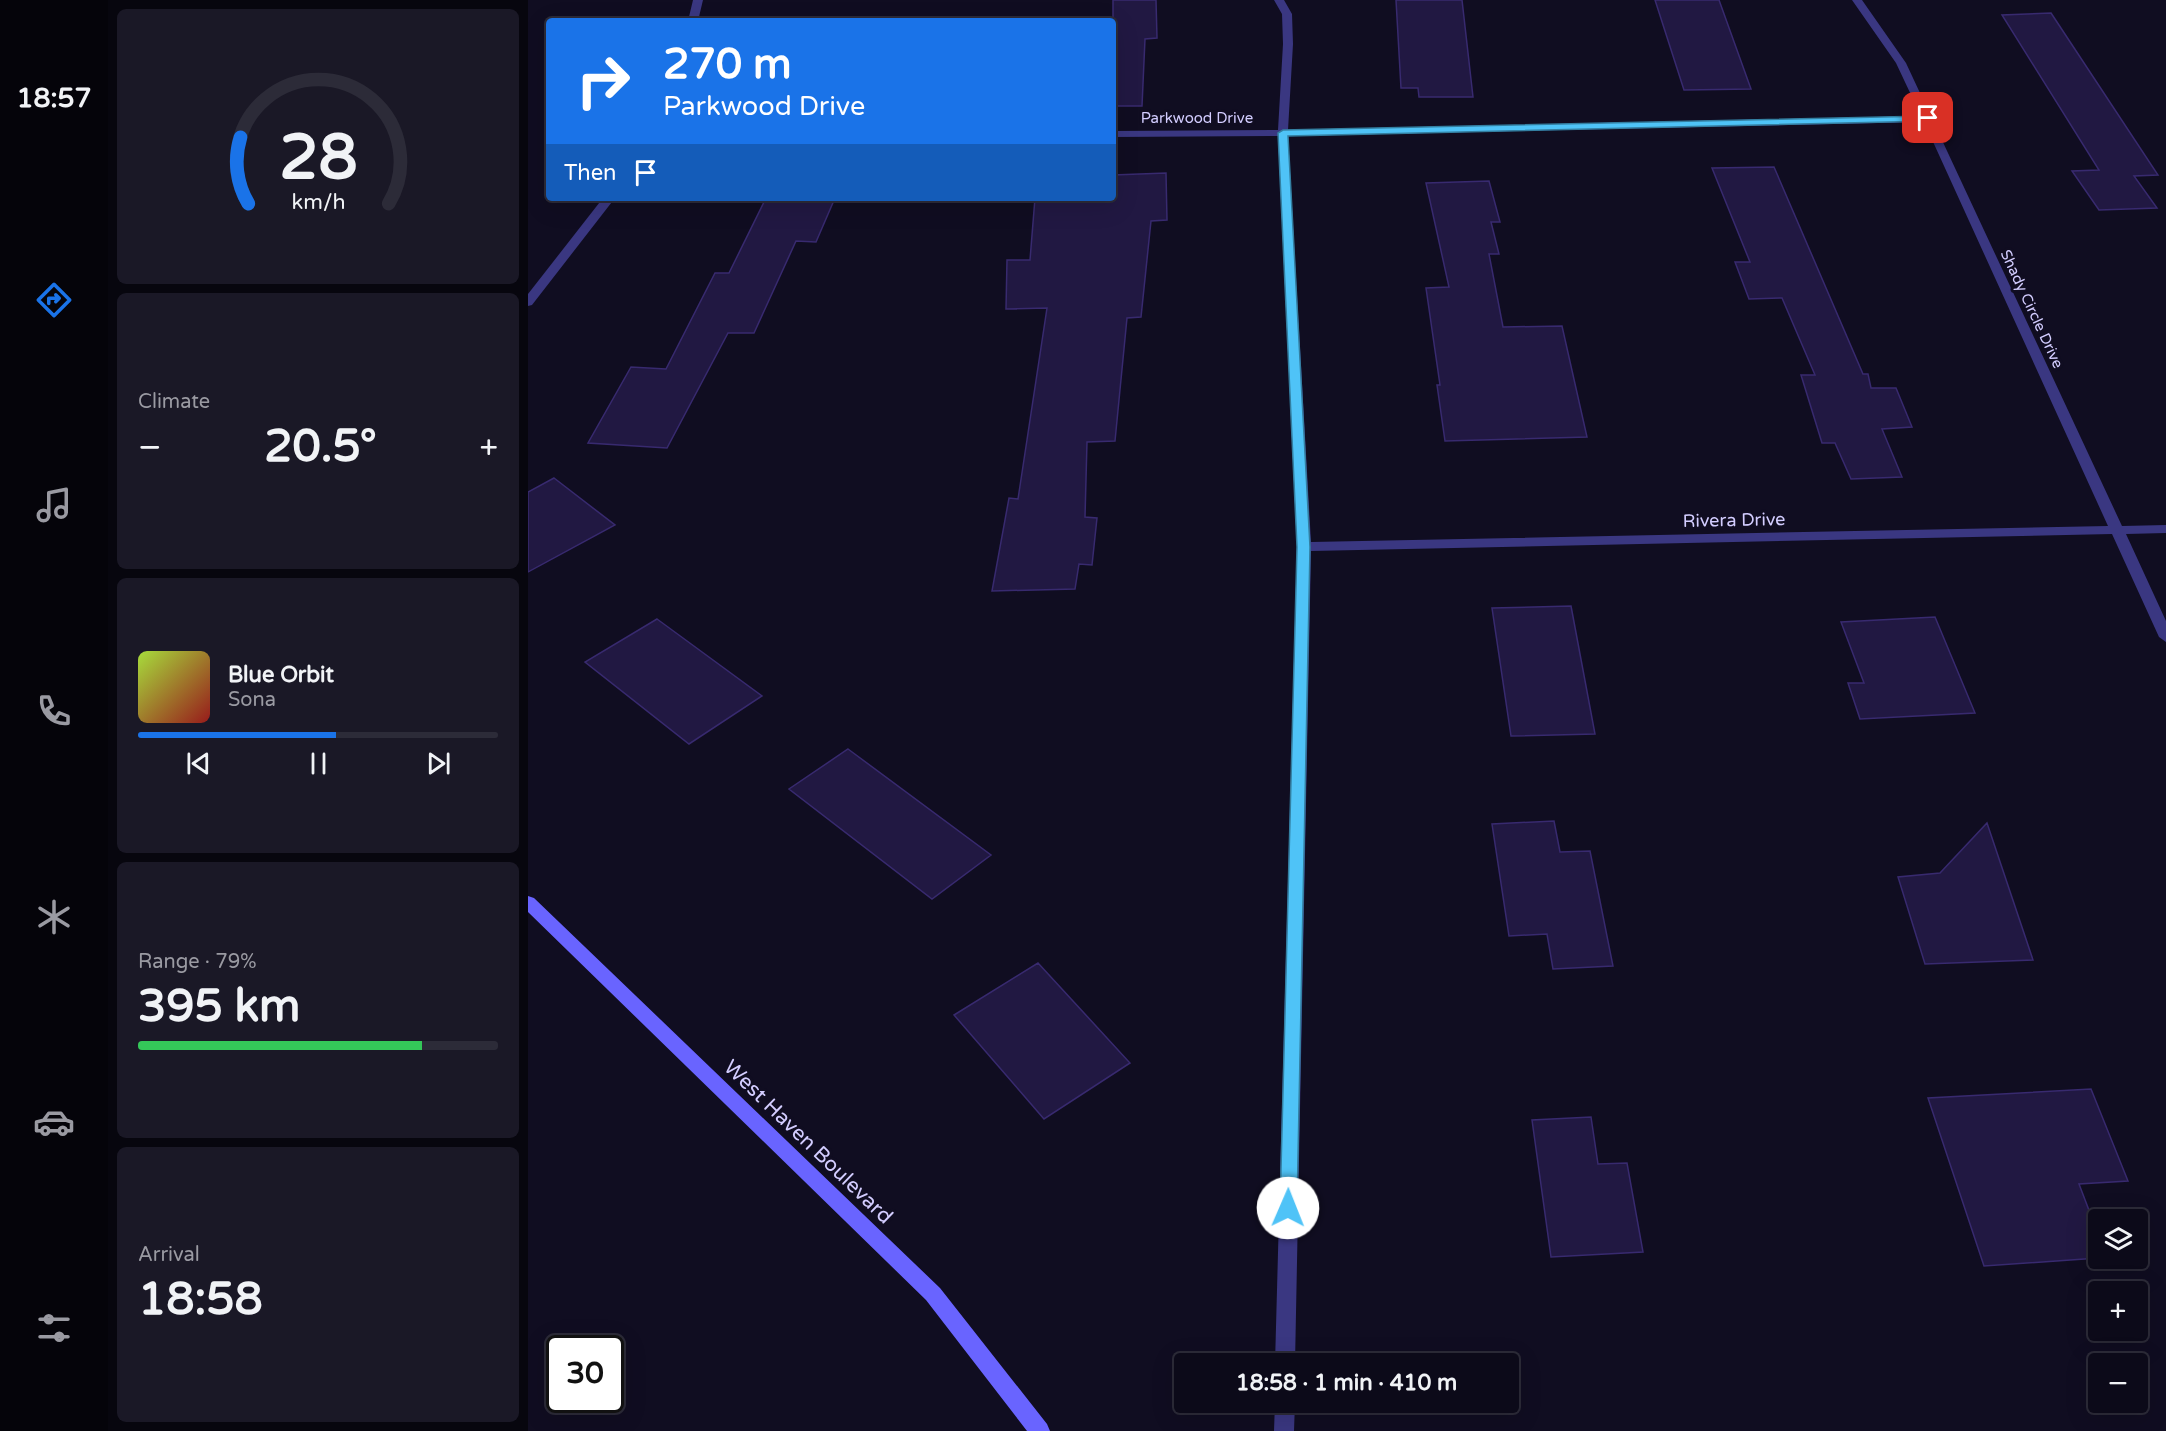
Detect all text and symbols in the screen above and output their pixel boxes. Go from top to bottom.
text: 270 m [663,39,792,90]
icon: right [564,42,642,120]
text: 18:57 [17,82,91,115]
text: Parkwood Drive [663,90,865,123]
pin [1902,92,1953,143]
icon: arrive [1911,101,1944,134]
street label: Parkwood Drive [1141,109,1253,127]
text: 28 [279,121,357,196]
icon: arrive [629,156,662,189]
text: Then [564,160,617,186]
text: km/h [291,189,345,215]
street label: Shady Circle Drive [1997,247,2067,371]
icon: directions [33,279,75,321]
text: Climate [138,390,210,414]
text: 20.5° [264,420,377,474]
text: − [138,428,162,467]
text: + [479,428,498,467]
icon: music [33,484,75,526]
street label: Rivera Drive [1682,508,1786,532]
text: Blue Orbit [228,662,334,688]
text: Sona [228,688,276,712]
icon: phone [33,690,75,732]
icon: previous [182,747,215,780]
icon: pause [302,747,335,780]
icon: next [422,747,455,780]
icon: climate [33,896,75,938]
text: Range · 79% [138,950,257,974]
text: 395 km [138,980,300,1034]
street label: West Haven Boulevard [718,1055,898,1229]
icon: car [33,1101,75,1143]
position arrow [1256,1176,1320,1240]
map controls [2088,1209,2148,1413]
button: layers [2088,1209,2148,1269]
text: Arrival [138,1243,200,1267]
text: 18:58 [138,1273,263,1327]
button: + [2088,1281,2148,1341]
icon: filters [33,1307,75,1349]
speed limit sign: 30 [546,1335,624,1413]
button: − [2088,1353,2148,1413]
text: 18:58 · 1 min · 410 m [1236,1370,1457,1396]

